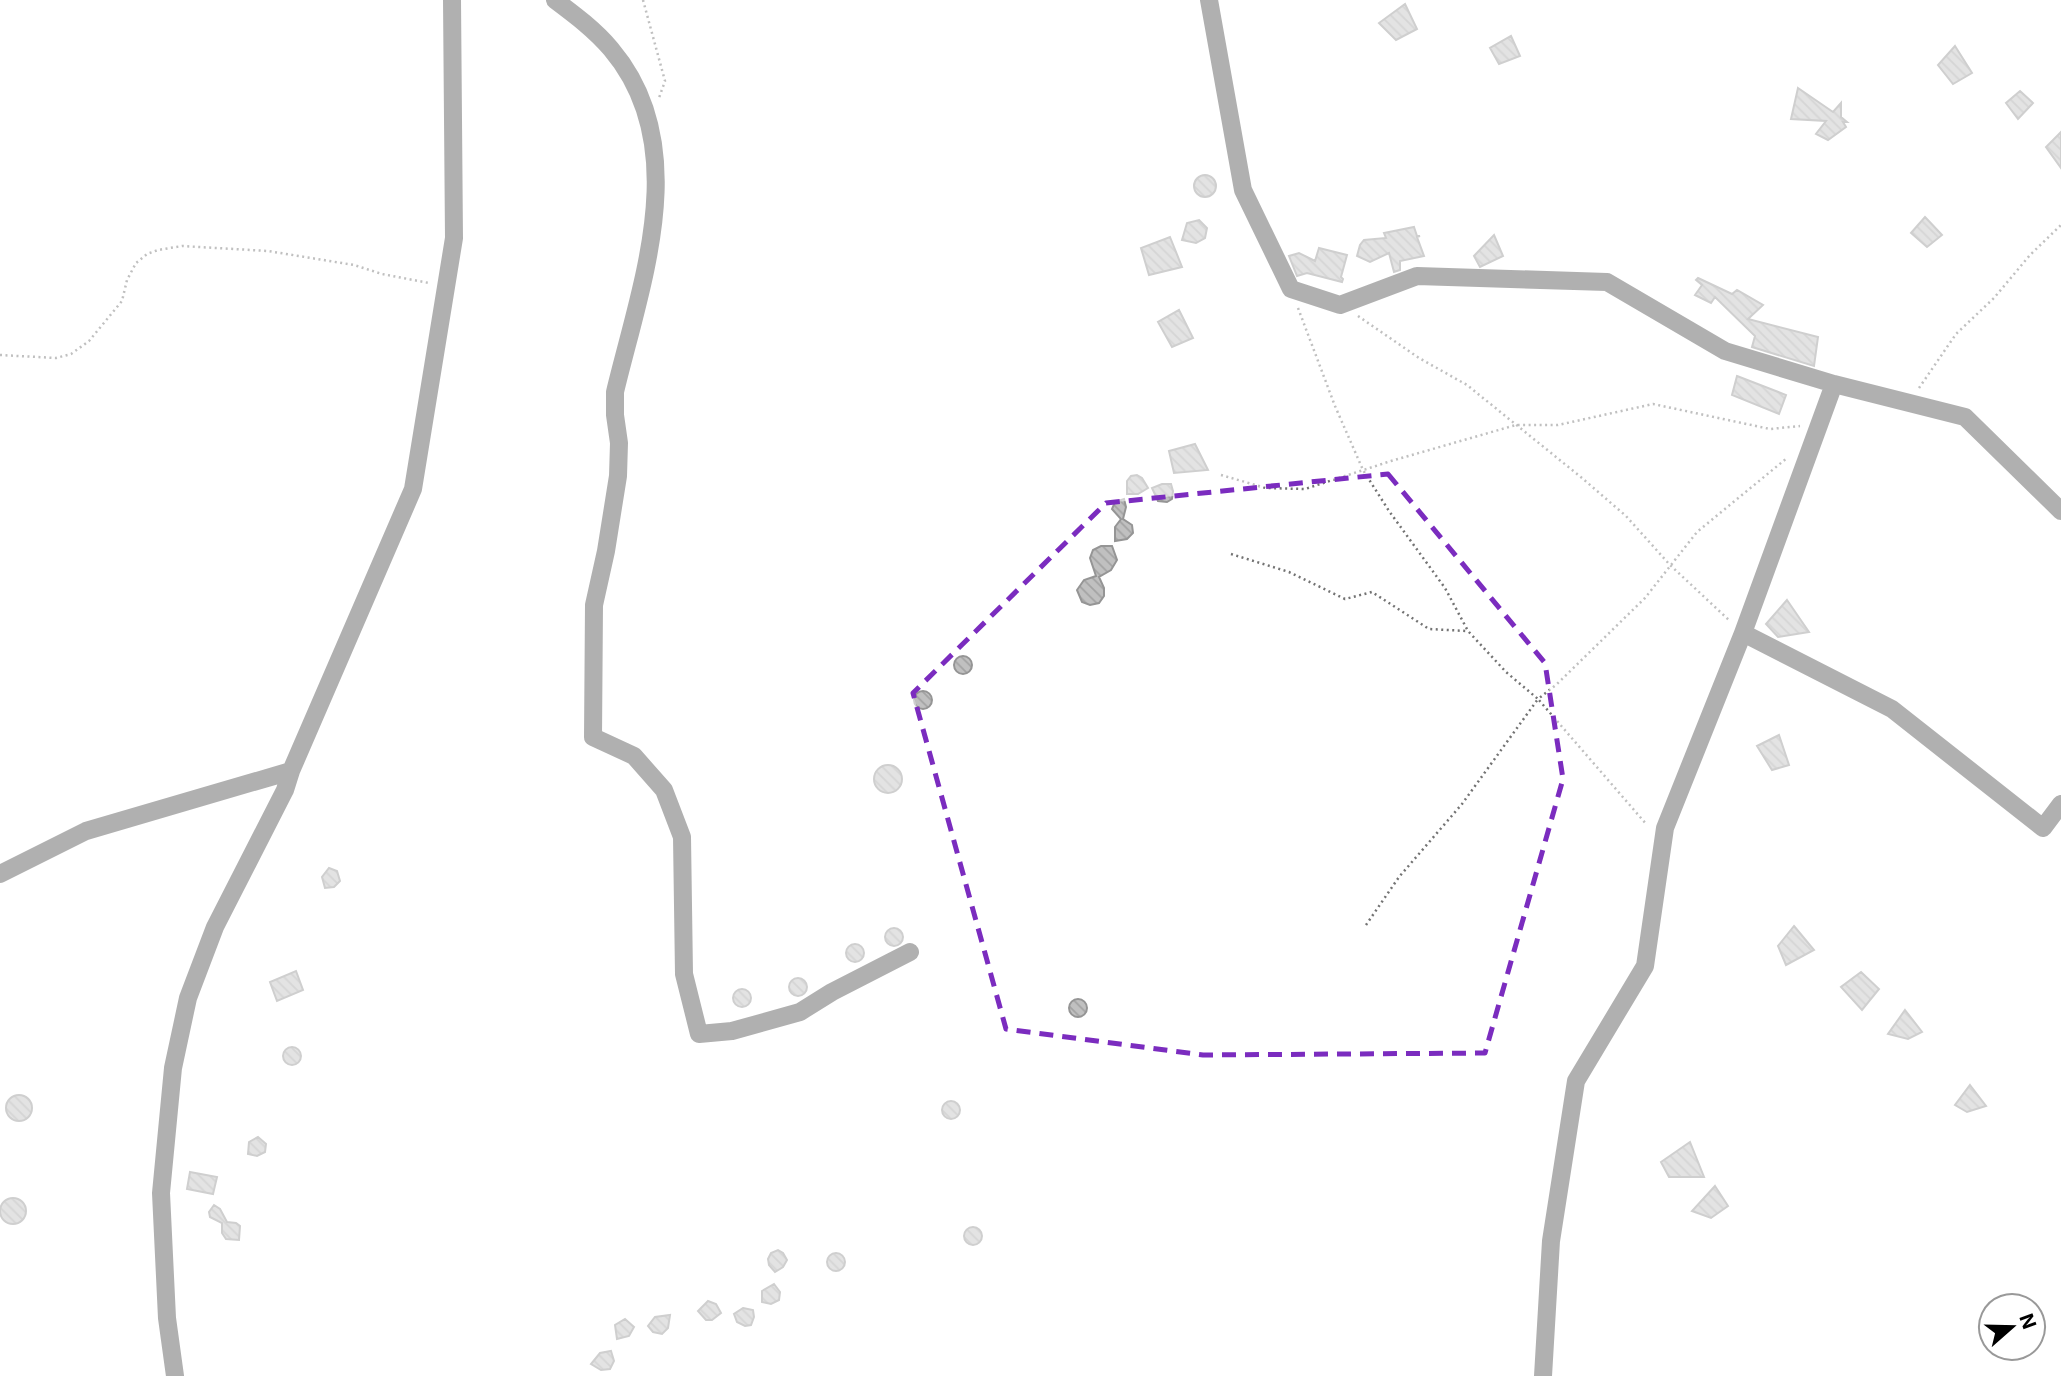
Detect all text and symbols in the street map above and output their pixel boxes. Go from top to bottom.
north arrow [1977,1292,2047,1362]
text: N [2014,1311,2041,1332]

